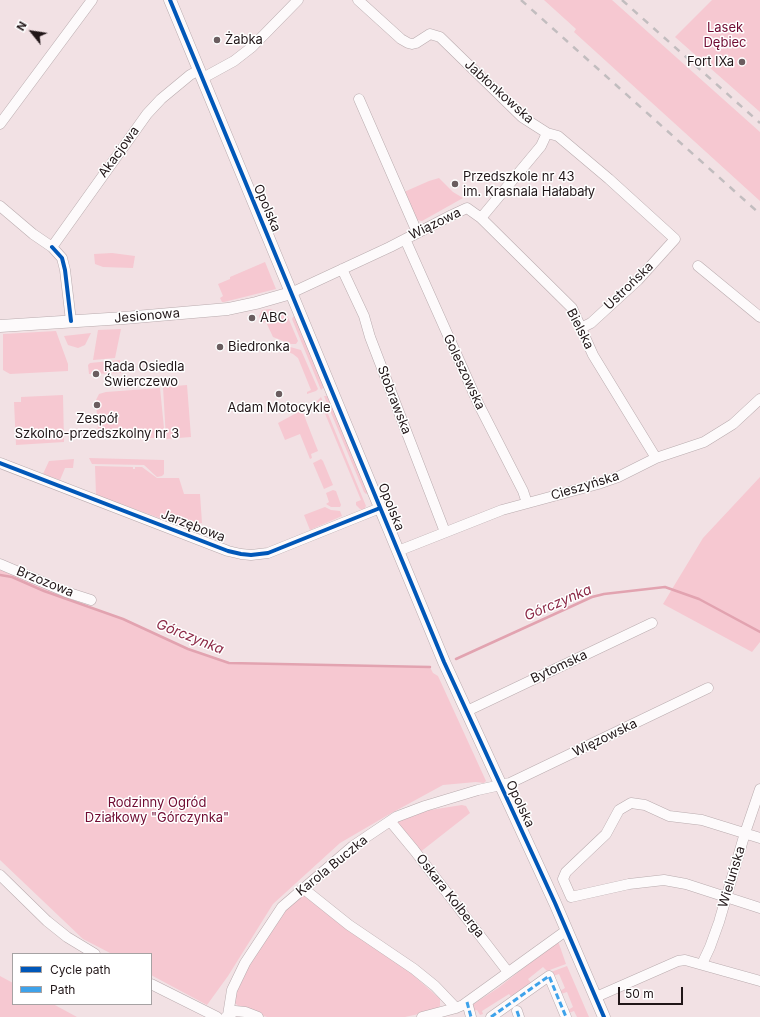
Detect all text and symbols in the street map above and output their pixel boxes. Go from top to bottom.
north arrow [12,12,52,52]
text: N [13,19,30,33]
park label: Lasek Dębiec [703,20,747,51]
place label: Żabka [225,32,263,48]
marker: Żabka [212,35,222,45]
place label: Fort IXa [687,54,734,70]
street label: Jabłonkowska [461,57,537,127]
marker: Fort IXa [737,57,747,67]
street label: Akacjowa [95,123,143,181]
place label: Przedszkole nr 43 im. Krasnala Hałabały [463,169,595,200]
marker: Przedszkole nr 43 im. Krasnala Hałabały [450,179,460,189]
street label: Opolska [250,182,284,234]
street label: Wiązowa [407,205,463,243]
street label: Ustrońska [601,259,657,313]
street label: Jesionowa [113,305,181,327]
street label: Bielska [563,306,597,352]
place label: ABC [260,310,287,326]
marker: ABC [247,313,257,323]
street label: Goleszowska [440,332,488,412]
place label: Biedronka [228,339,290,355]
marker: Biedronka [215,342,225,352]
place label: Rada Osiedla Świerczewo [104,359,184,390]
street label: Stobrawska [374,363,414,437]
marker: Rada Osiedla Świerczewo [91,369,101,379]
marker: Adam Motocykle [274,389,284,399]
marker: Zespół Szkolno-przedszkolny nr 3 [92,400,102,410]
place label: Adam Motocykle [227,400,331,416]
place label: Zespół Szkolno-przedszkolny nr 3 [15,411,179,442]
street label: Cieszyńska [549,468,621,504]
street label: Opolska [374,481,408,533]
street label: Jarzębowa [159,507,227,545]
street label: Brzozowa [14,563,76,601]
water label: Górczynka [522,581,594,625]
water label: Górczynka [154,616,226,658]
street label: Bytomska [528,647,590,687]
street label: Więzowska [570,716,640,760]
street label: Opolska [502,778,538,830]
park label: Rodzinny Ogród Działkowy "Górczynka" [85,795,229,826]
street label: Karola Buczka [293,832,371,900]
street label: Wieluńska [715,844,749,910]
street label: Oskara Kolberga [413,851,487,941]
legend [12,953,152,1005]
text: Cycle path [50,962,111,977]
scale bar [620,979,685,1005]
text: Path [50,982,75,997]
text: 50 m [625,986,654,1001]

